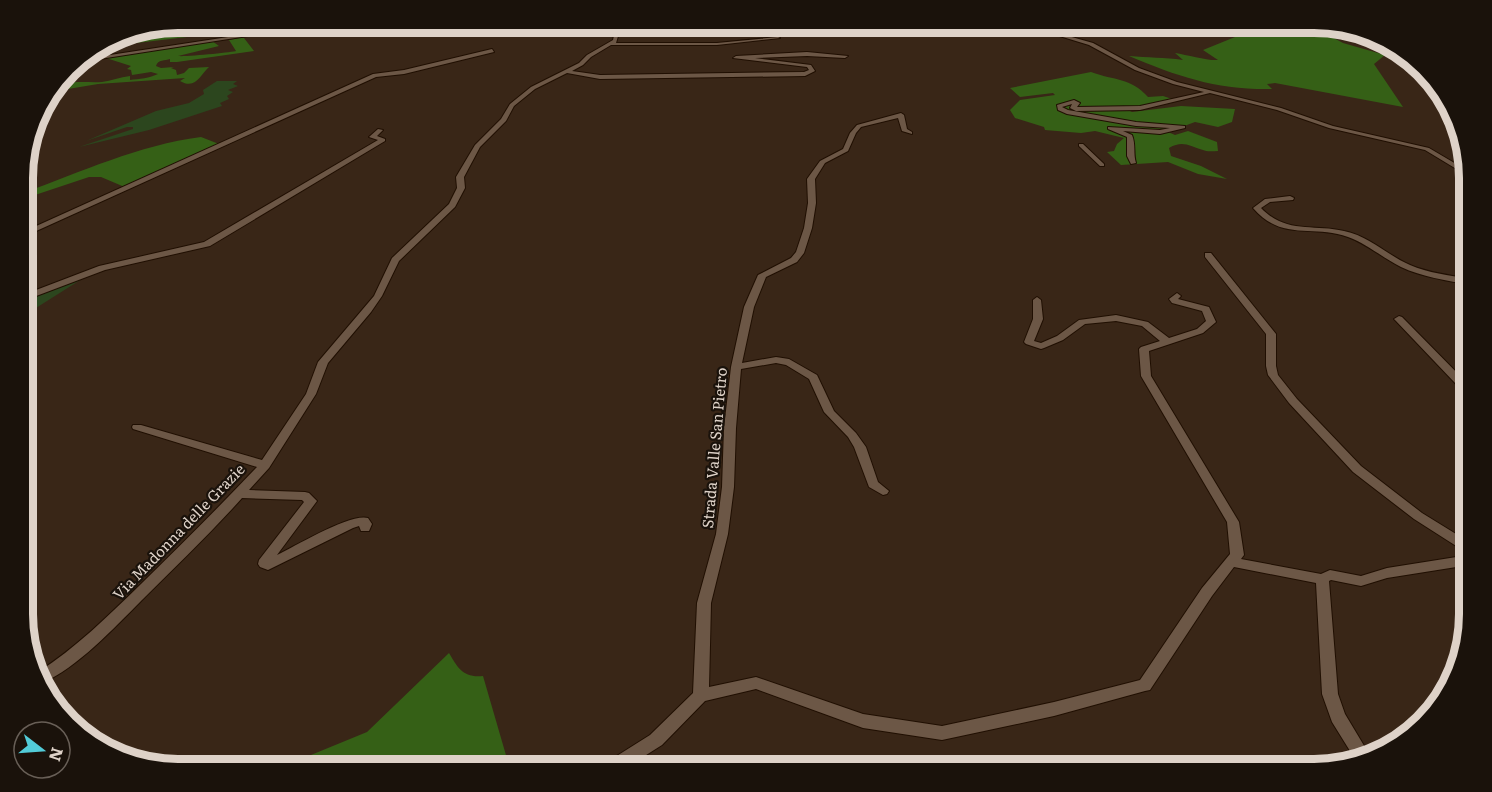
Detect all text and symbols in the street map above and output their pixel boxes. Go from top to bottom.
street label: Strada Valle San Pietro [695,366,732,529]
street label: Via Madonna delle Grazie [106,457,250,604]
north arrow [12,720,72,780]
text: N [44,745,71,765]

